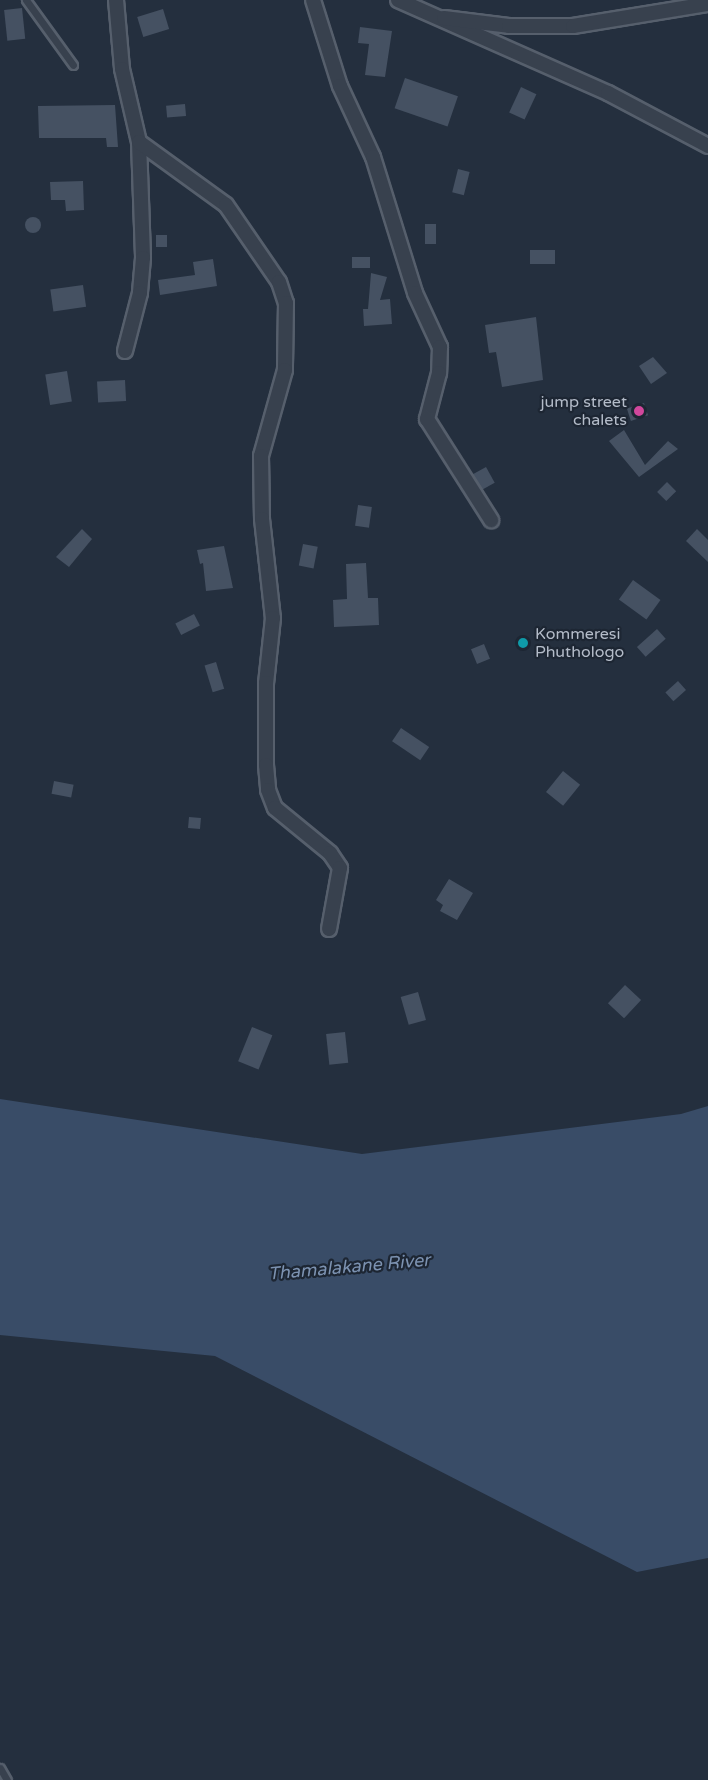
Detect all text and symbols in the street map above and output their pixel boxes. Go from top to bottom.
place label: jump street chalets [540,392,627,430]
marker: jump street chalets [632,404,646,418]
place label: Kommeresi Phuthologo [535,624,624,662]
marker: Kommeresi Phuthologo [516,636,530,650]
water label: Thamalakane River [267,1249,431,1285]

